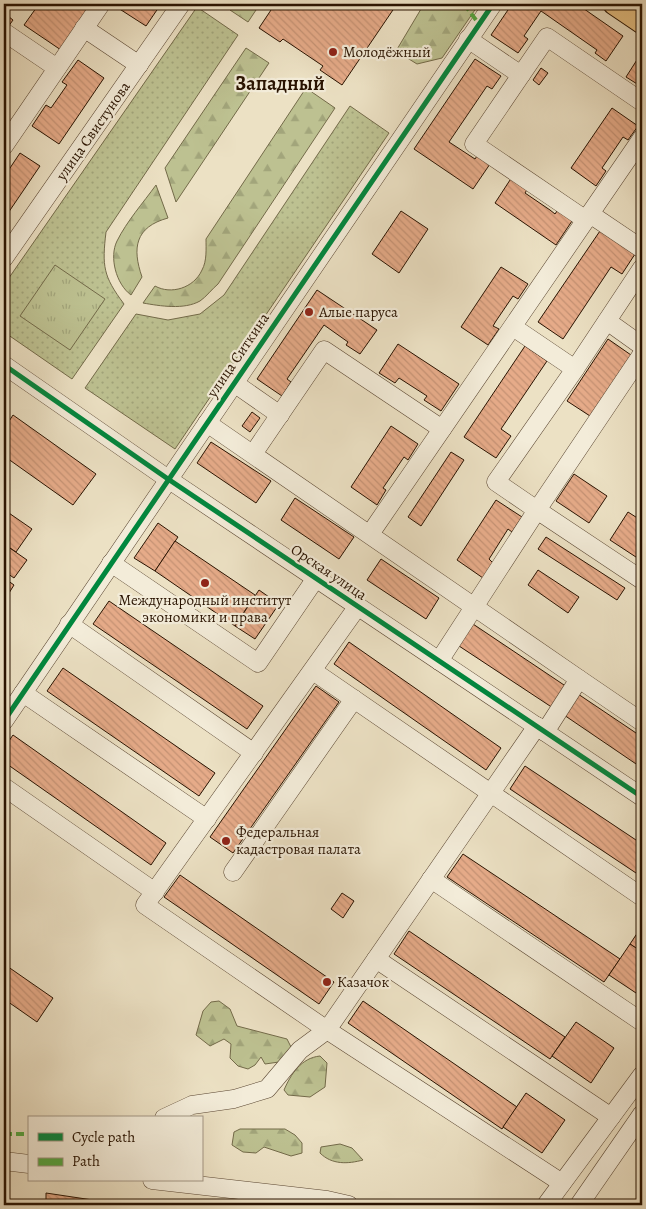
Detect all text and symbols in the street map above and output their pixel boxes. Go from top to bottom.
place label: Молодёжный [343,42,431,62]
marker: Молодёжный [327,46,339,58]
district label: Западный [235,70,325,97]
street label: улица Свистунова [51,77,135,185]
place label: Алые паруса [318,302,398,322]
marker: Алые паруса [303,306,315,318]
street label: улица Ситкина [202,309,274,402]
street label: Орская улица [287,539,371,605]
marker: Международный институт экономики и права [199,577,211,589]
place label: Международный институт экономики и права [119,590,292,627]
place label: Федеральная кадастровая палата [236,822,361,859]
marker: Федеральная кадастровая палата [220,835,232,847]
place label: Казачок [337,972,389,992]
marker: Казачок [321,976,333,988]
legend [28,1116,202,1182]
text: Cycle path [72,1127,135,1147]
text: Path [72,1151,100,1171]

